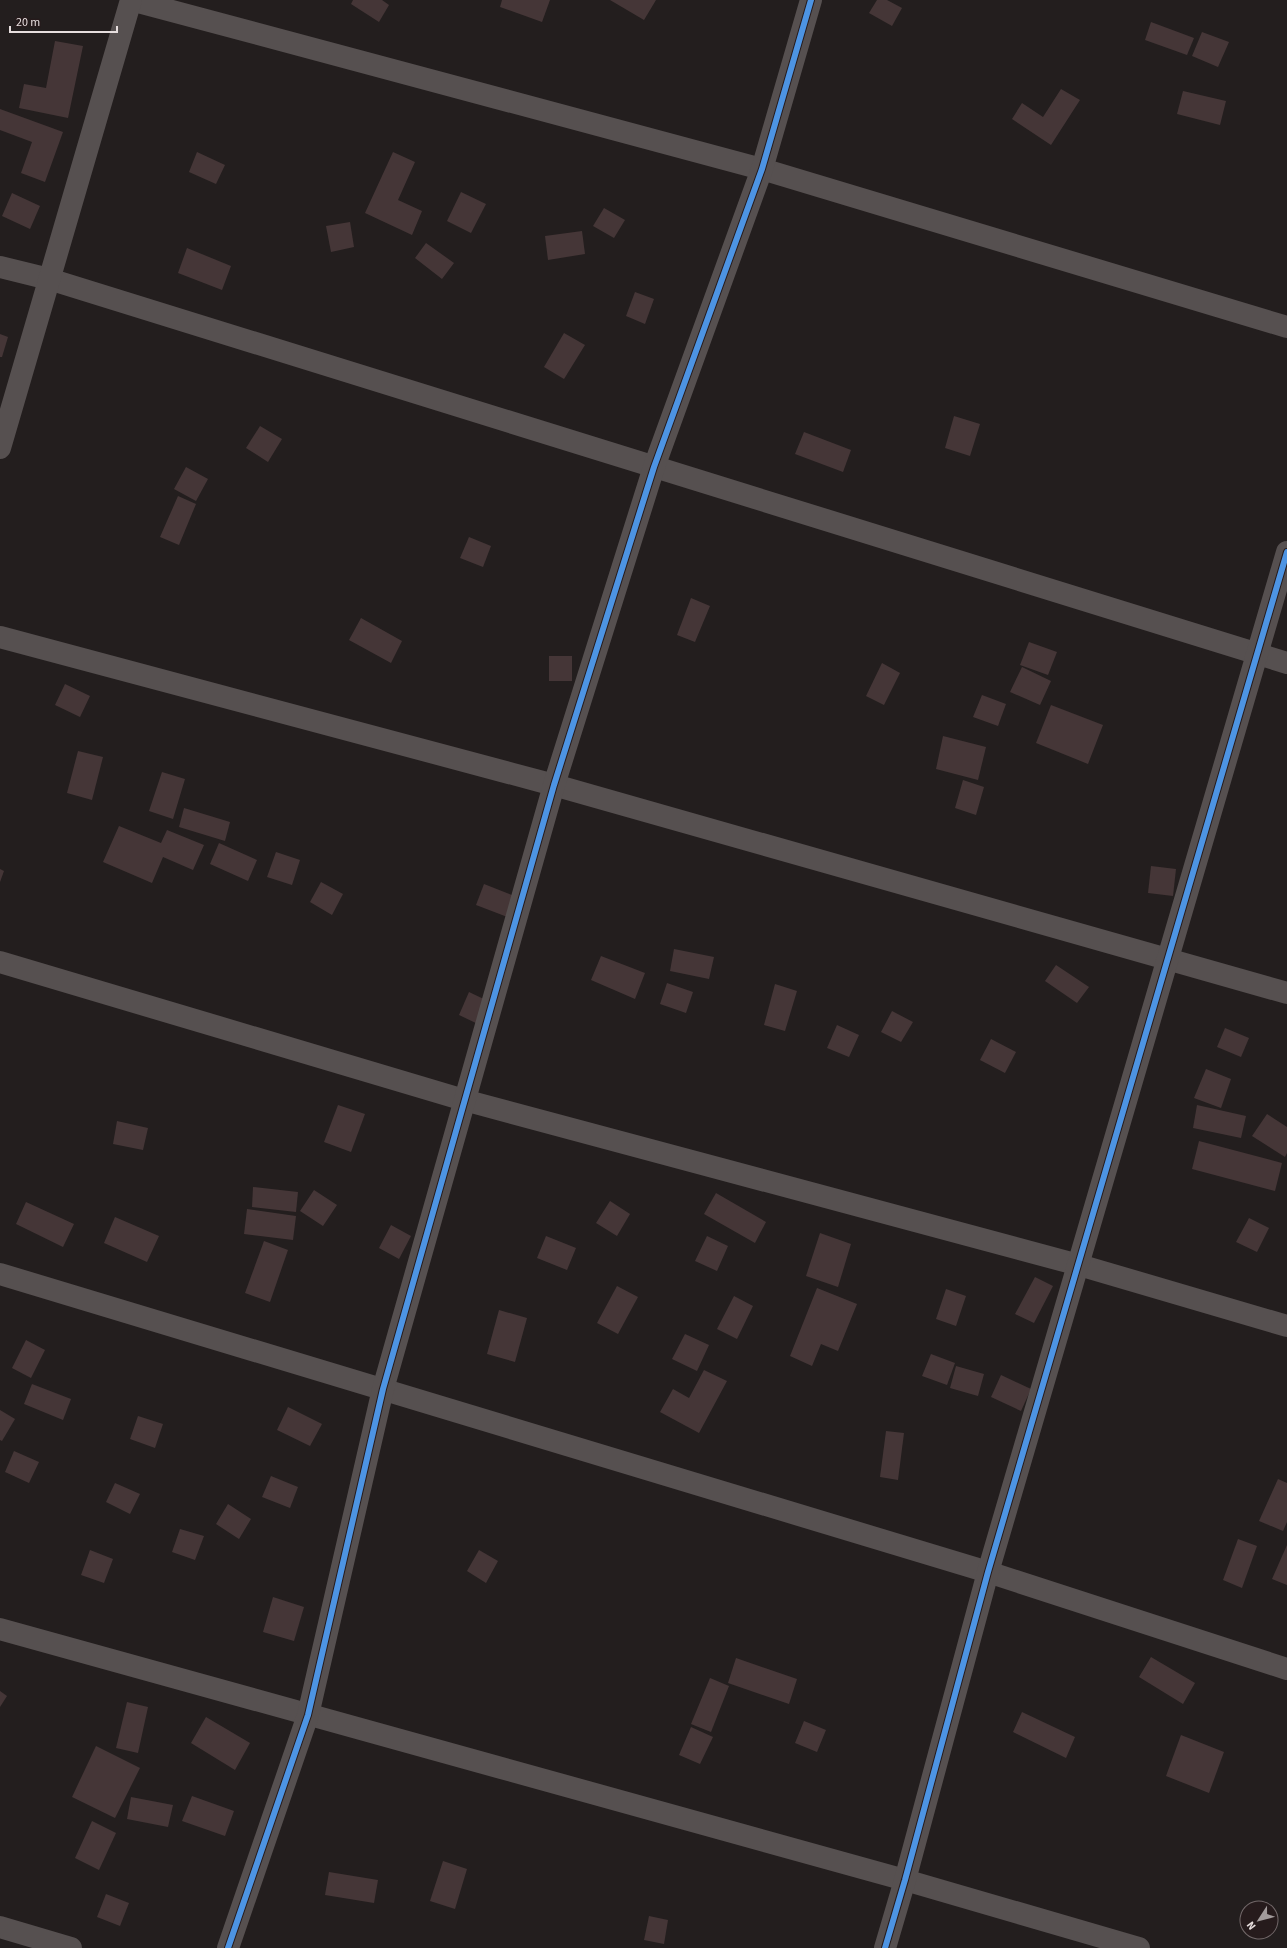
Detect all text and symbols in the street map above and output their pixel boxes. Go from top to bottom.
scale bar [10,8,117,34]
text: 20 m [16,14,40,31]
north arrow [1239,1900,1279,1940]
text: N [1243,1918,1260,1933]

